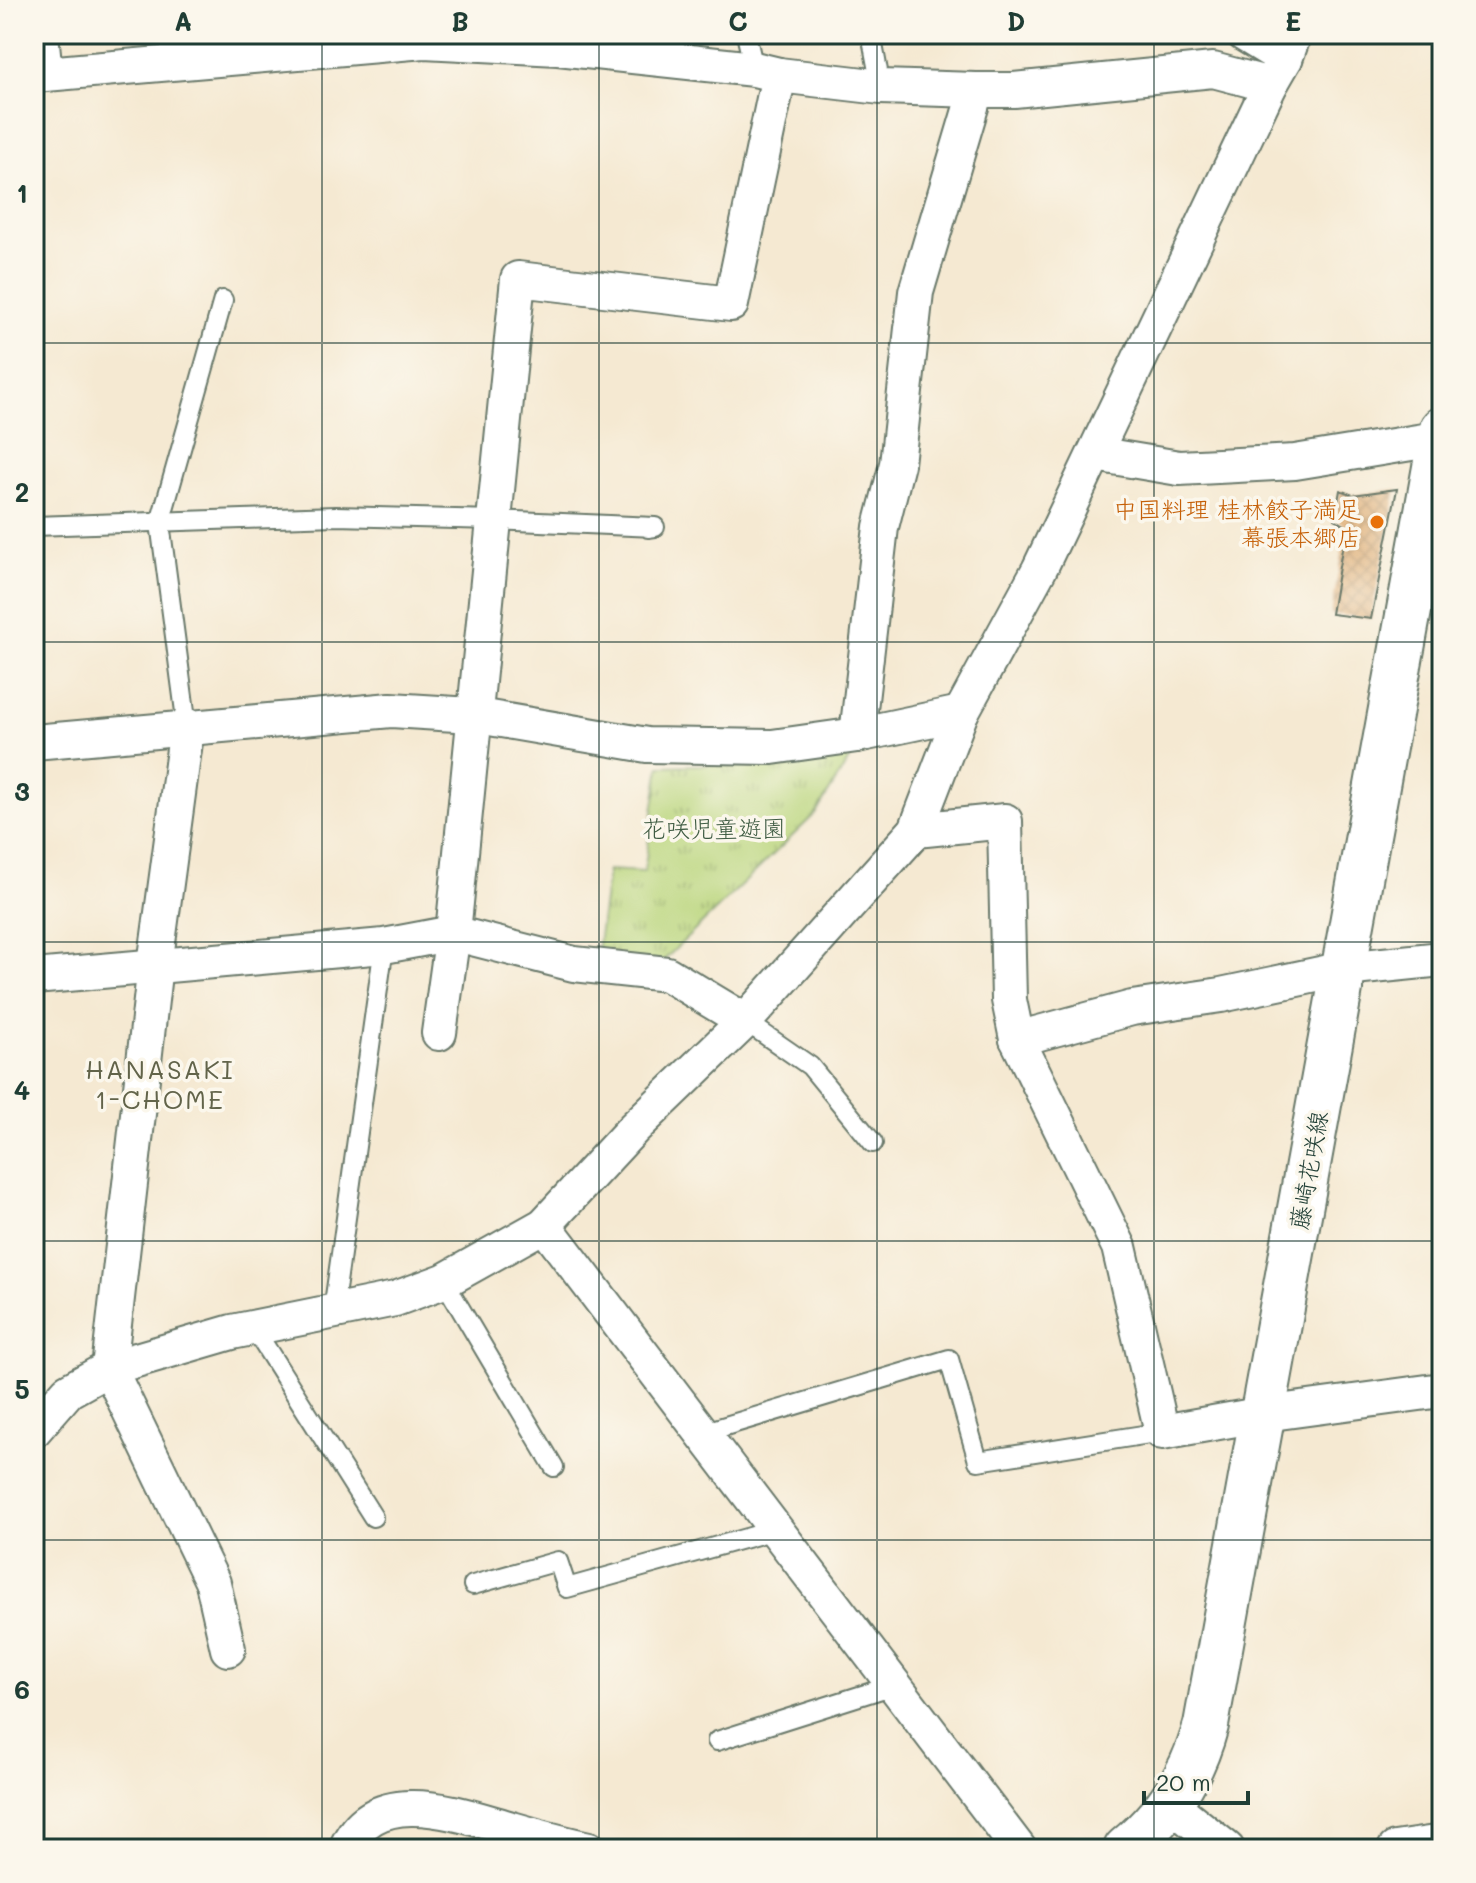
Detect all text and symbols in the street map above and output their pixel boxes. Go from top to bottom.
text: A [174,4,192,38]
text: B [451,4,469,38]
text: C [728,4,748,38]
text: D [1007,4,1025,38]
text: E [1285,4,1301,38]
text: 1 [16,176,28,210]
text: 2 [15,475,29,509]
place label: 中国料理 桂林餃子満足 幕張本郷店 [1113,493,1361,552]
marker: 中国料理 桂林餃子満足 幕張本郷店 [1368,513,1386,531]
text: 3 [14,774,30,808]
park label: 花咲児童遊園 [642,812,786,843]
district label: HANASAKI 1-CHOME [85,1052,235,1116]
text: 4 [14,1073,30,1107]
street label: 藤崎花咲線 [1282,1108,1334,1232]
text: 5 [14,1372,30,1406]
text: 6 [14,1672,30,1706]
scale bar [1144,1755,1248,1805]
text: 20 m [1156,1766,1211,1797]

